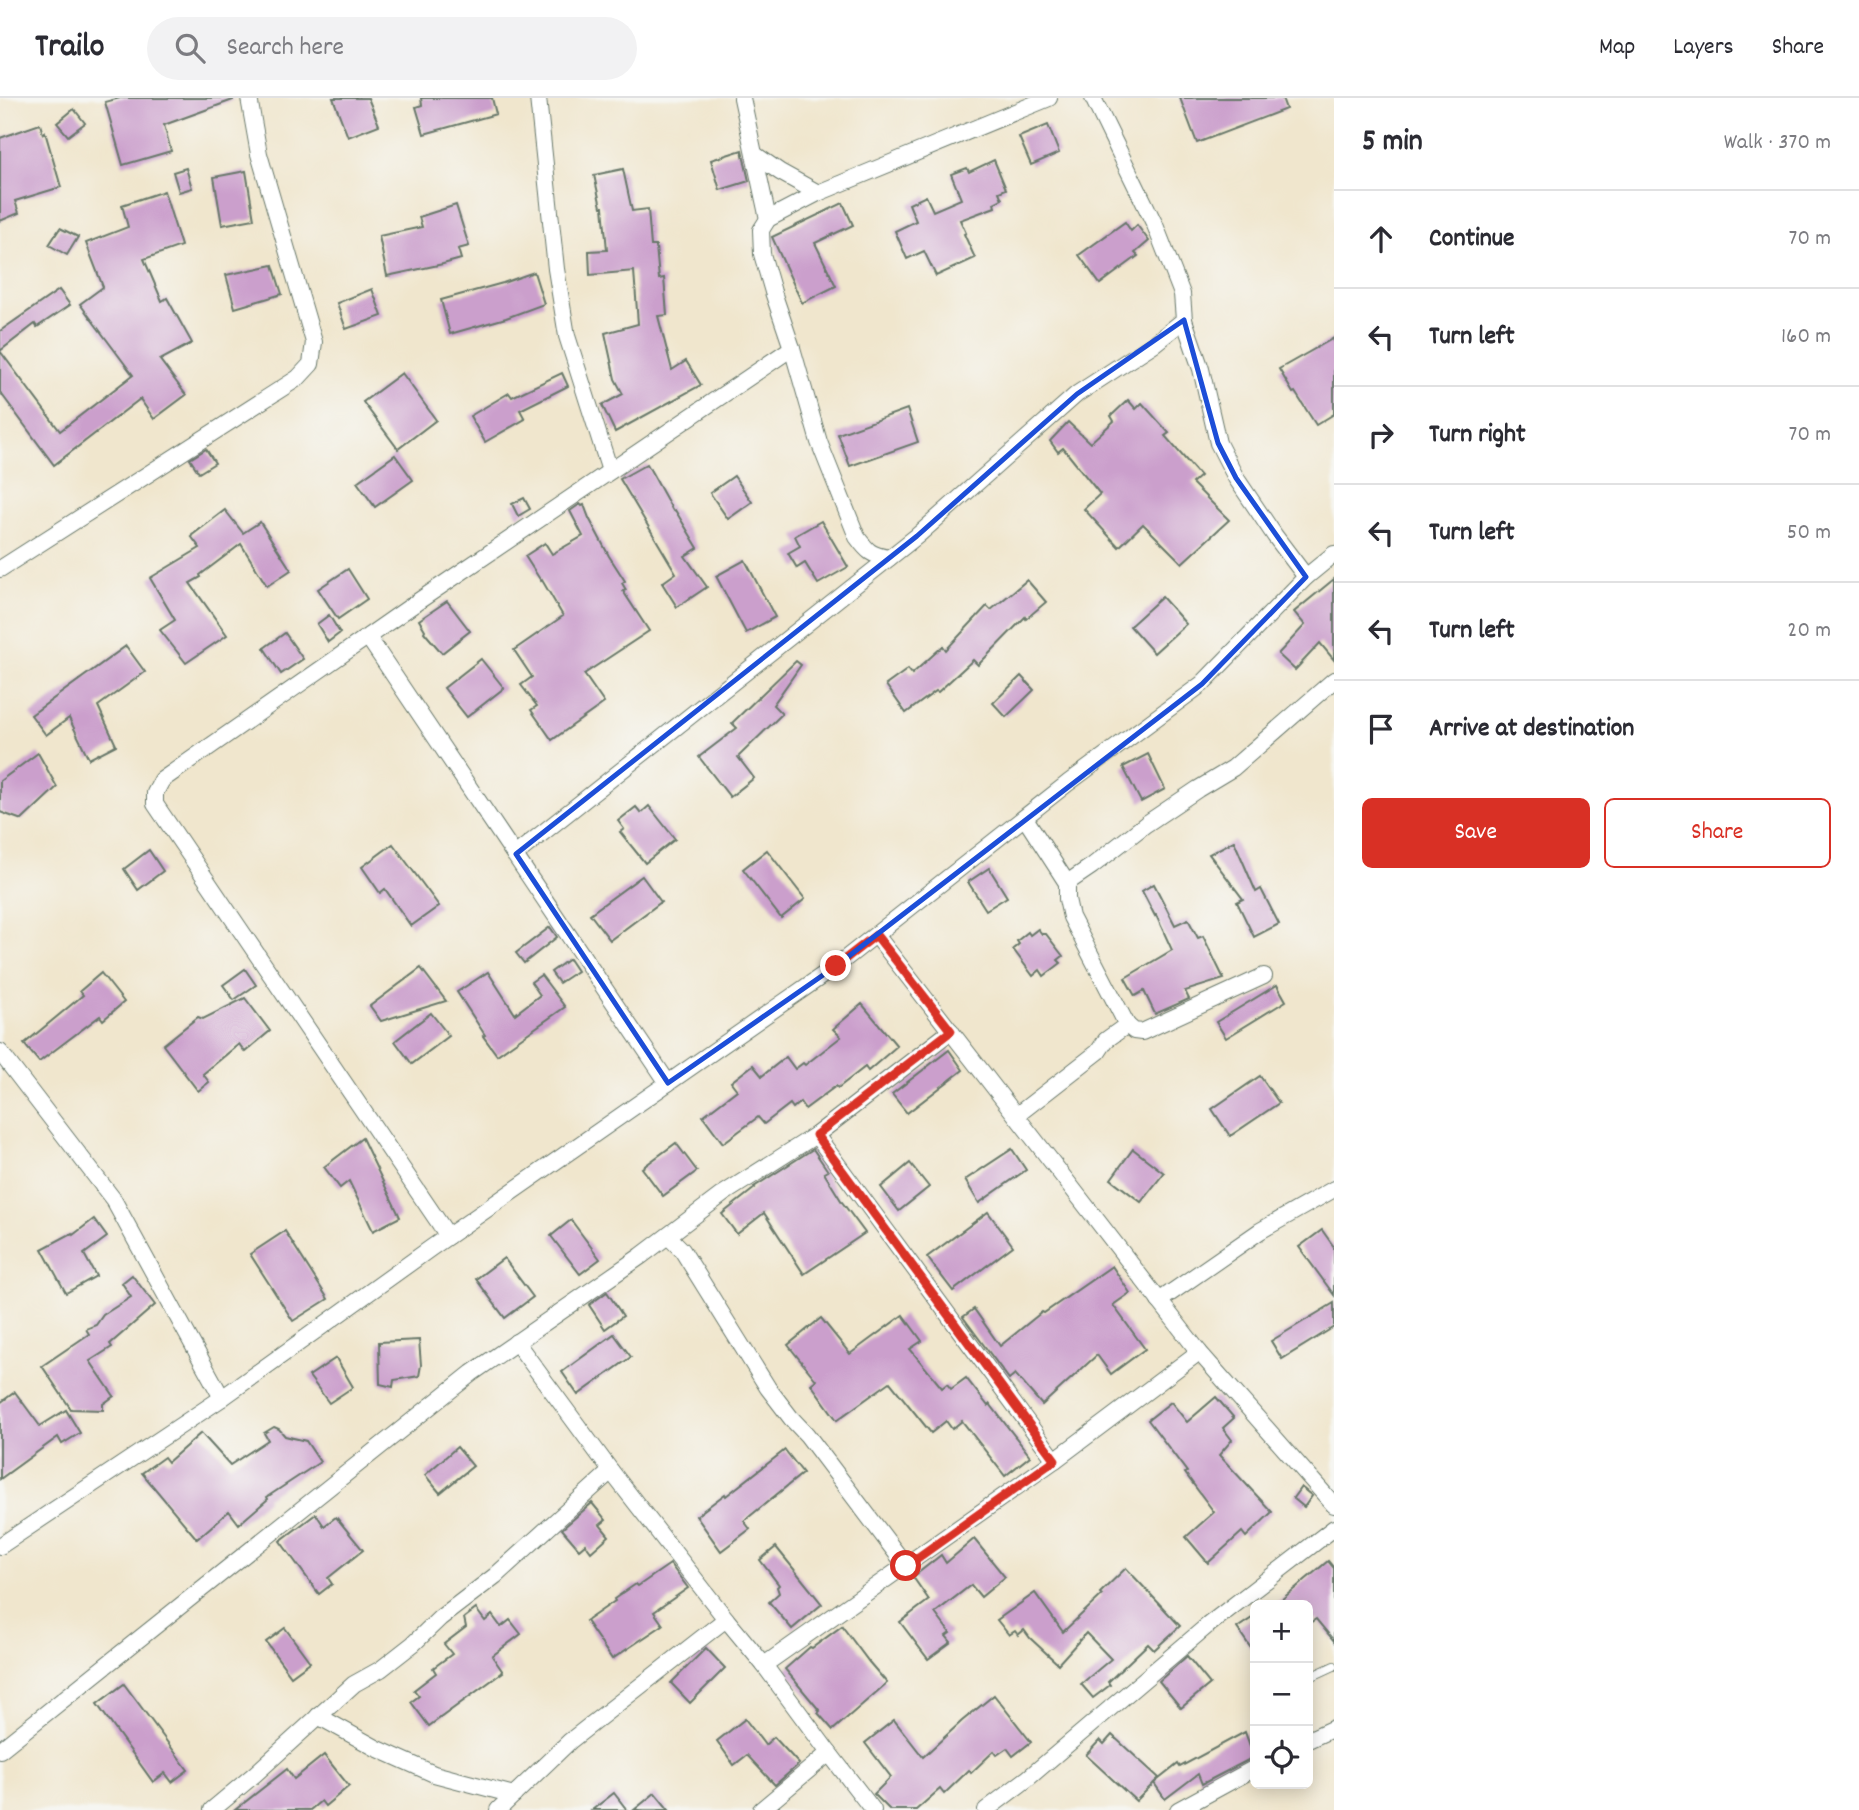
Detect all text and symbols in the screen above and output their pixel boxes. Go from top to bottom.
search box [147,17,637,80]
text: Trailo [35,25,105,72]
icon: search [171,29,209,67]
text: Search here [227,30,344,67]
text: Map [1599,31,1635,65]
text: Layers [1673,31,1734,65]
text: Share [1772,31,1824,65]
text: 5 min [1362,122,1423,165]
text: Walk · 370 m [1724,127,1831,160]
icon: ahead [1362,220,1400,258]
text: Continue [1429,221,1514,258]
text: 70 m [1789,223,1831,256]
icon: left [1362,318,1400,356]
text: Turn left [1429,319,1515,356]
text: 160 m [1781,321,1831,354]
icon: right [1362,416,1400,454]
text: Turn right [1429,417,1526,454]
text: 70 m [1789,419,1831,452]
icon: left [1362,514,1400,552]
text: Turn left [1429,515,1515,552]
text: 50 m [1787,517,1831,550]
icon: left [1362,612,1400,650]
text: Turn left [1429,613,1515,650]
text: 20 m [1787,615,1831,648]
icon: arrive [1362,710,1400,748]
text: Arrive at destination [1429,711,1634,748]
button: Save [1362,798,1590,868]
button: Share [1604,798,1831,868]
route end [820,950,851,981]
route start [890,1550,921,1581]
map controls [1250,1600,1313,1789]
button: + [1250,1600,1313,1663]
button: − [1250,1663,1313,1726]
button: locate [1250,1726,1313,1789]

